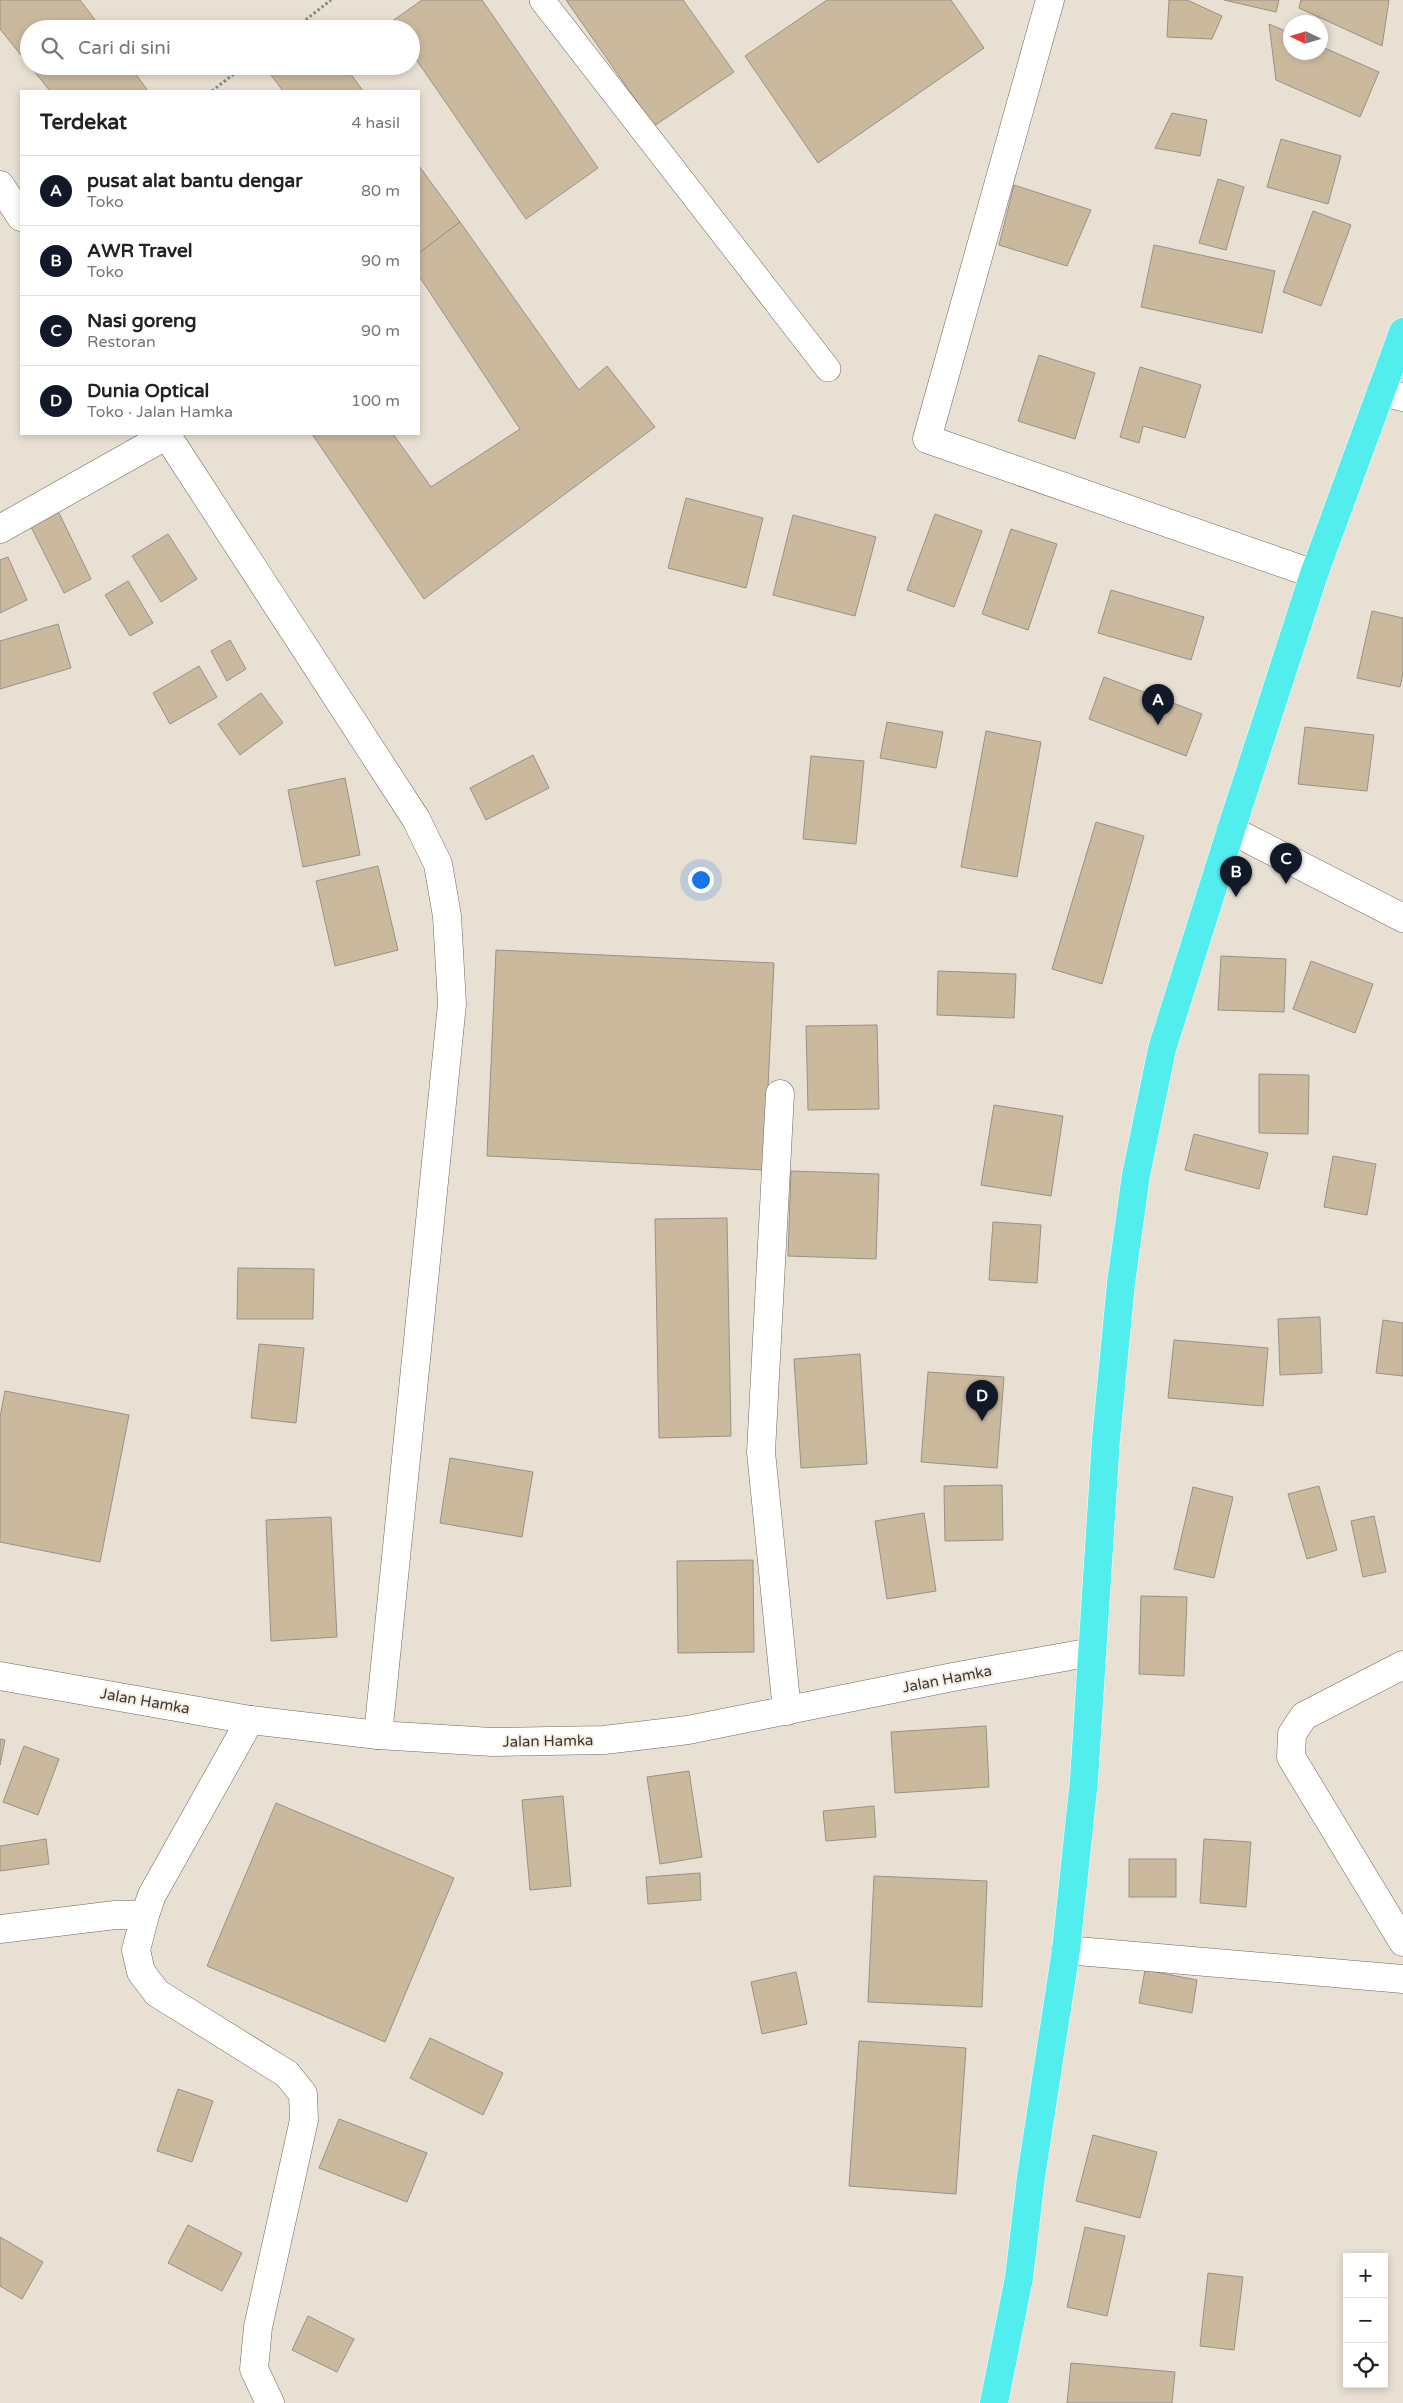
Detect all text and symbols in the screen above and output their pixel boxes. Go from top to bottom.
north arrow [1283,15,1328,60]
search box [20,20,420,75]
icon: search [38,34,66,62]
text: Cari di sini [78,37,171,59]
text: Terdekat [40,110,127,135]
text: 4 hasil [351,113,400,133]
text: pusat alat bantu dengar [87,170,302,192]
text: A [50,181,62,201]
text: 80 m [361,181,400,201]
text: Toko [87,192,124,212]
text: AWR Travel [87,240,193,262]
text: B [50,251,62,271]
text: 90 m [361,251,400,271]
text: Toko [87,262,124,282]
text: Nasi goreng [87,310,197,332]
text: C [50,321,62,341]
text: 90 m [361,321,400,341]
text: Restoran [87,332,156,352]
text: Dunia Optical [87,380,209,402]
text: D [50,391,62,411]
text: 100 m [351,391,400,411]
text: Toko · Jalan Hamka [87,402,233,422]
pin: A [1142,684,1174,725]
pin: C [1270,843,1302,884]
pin: B [1220,856,1252,897]
your location [688,867,714,893]
pin: D [966,1380,998,1421]
street label: Jalan Hamka [901,1662,993,1696]
street label: Jalan Hamka [99,1684,191,1718]
street label: Jalan Hamka [503,1731,593,1751]
map controls [1343,2253,1388,2388]
button: + [1343,2253,1388,2298]
button: − [1343,2298,1388,2343]
button: locate [1343,2343,1388,2388]

